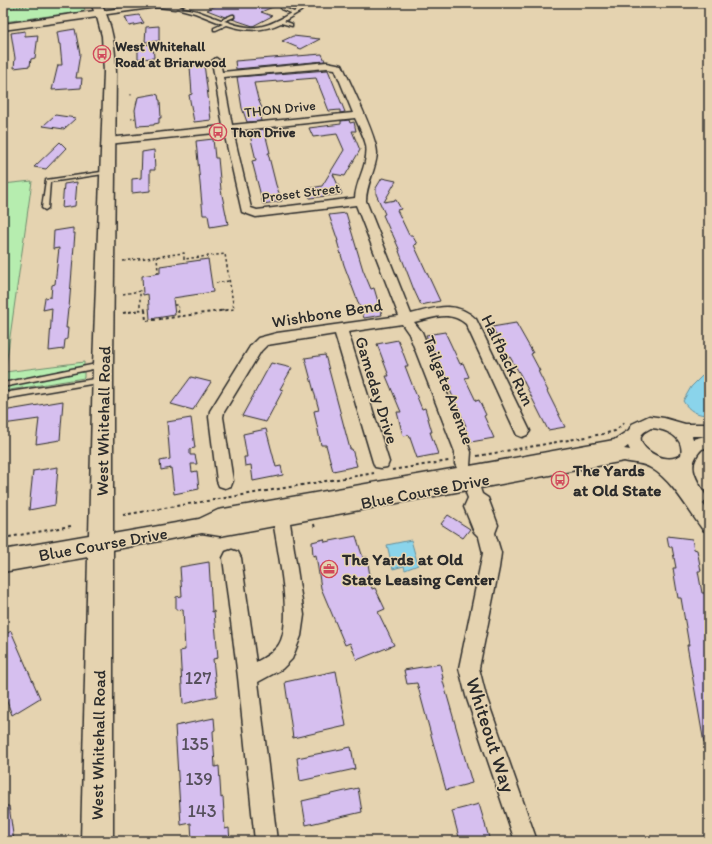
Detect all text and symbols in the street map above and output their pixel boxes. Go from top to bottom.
place label: West Whitehall Road at Briarwood [115,38,226,71]
bus stop icon: West Whitehall Road at Briarwood [92,44,112,64]
street label: THON Drive [243,97,317,121]
bus stop icon: Thon Drive [208,122,228,142]
place label: Thon Drive [230,124,296,141]
street label: Proset Street [261,180,341,206]
street label: Wishbone Bend [270,294,384,332]
street label: Halfback Run [477,311,539,409]
street label: Tailgate Avenue [419,333,479,447]
street label: Gameday Drive [351,334,403,446]
street label: West Whitehall Road [92,346,114,496]
place label: The Yards at Old State [572,460,661,500]
street label: Blue Course Drive [359,469,491,513]
bus stop icon: The Yards at Old State [550,470,570,490]
street label: Blue Course Drive [37,523,169,565]
place label: The Yards at Old State Leasing Center [341,549,495,590]
office icon: The Yards at Old State Leasing Center [319,559,339,579]
house number: 127 [185,667,211,689]
street label: West Whitehall Road [87,670,109,820]
street label: Whiteout Way [461,674,521,796]
house number: 135 [181,733,209,755]
house number: 139 [185,768,213,790]
house number: 143 [188,800,217,822]

